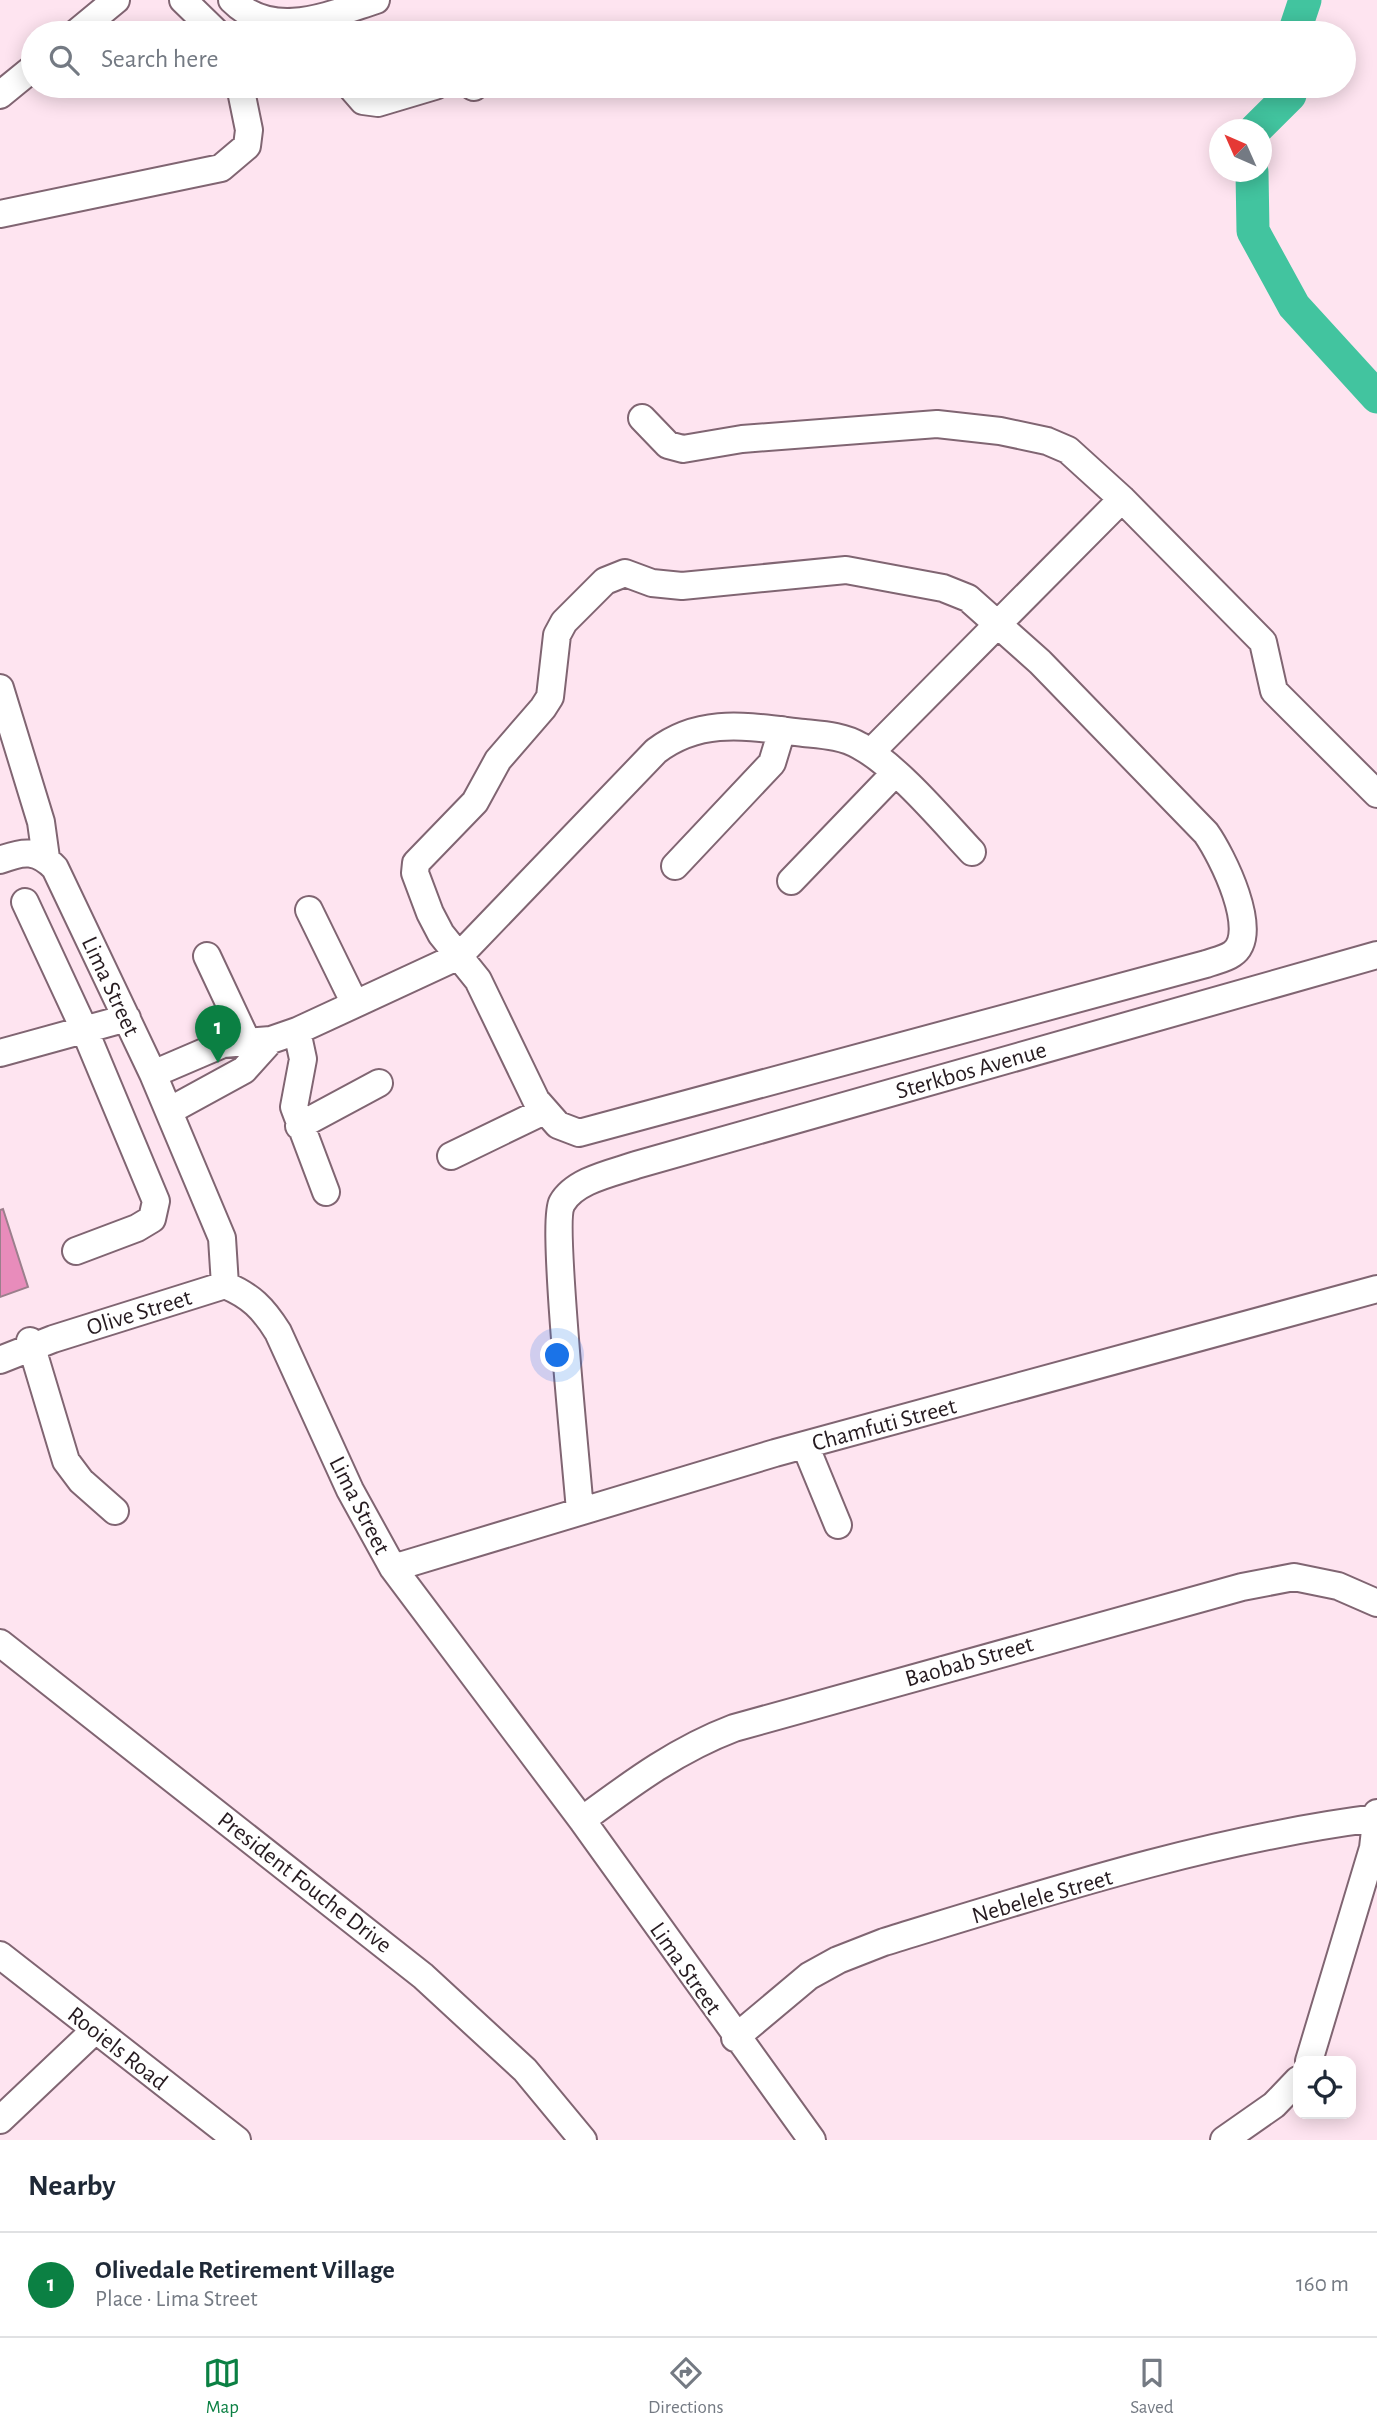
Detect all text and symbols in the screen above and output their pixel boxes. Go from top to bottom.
search box [21,21,1356,98]
icon: search [45,41,83,79]
text: Search here [101,46,219,72]
north arrow [1209,119,1272,182]
street label: Lima Street [77,933,144,1040]
pin: 1 [195,1005,241,1063]
street label: Sterkbos Avenue [893,1038,1049,1104]
street label: Olive Street [84,1286,195,1340]
your location [540,1338,574,1372]
street label: Chamfuti Street [810,1394,959,1456]
street label: Lima Street [324,1453,394,1559]
street label: Baobab Street [903,1632,1036,1692]
street label: President Fouche Drive [213,1808,396,1958]
street label: Nebelele Street [969,1865,1116,1928]
street label: Lima Street [645,1918,726,2019]
street label: Rooiels Road [63,2003,172,2095]
map controls [1293,2056,1356,2119]
button: locate [1293,2056,1356,2119]
text: Nearby [28,2171,116,2201]
text: Olivedale Retirement Village [95,2257,395,2283]
text: 1 [47,2273,55,2296]
text: 160 m [1296,2273,1349,2296]
text: Place · Lima Street [95,2288,258,2311]
tab: Map [203,2354,241,2419]
tab: Directions [648,2354,724,2419]
tab: Saved [1130,2354,1174,2419]

